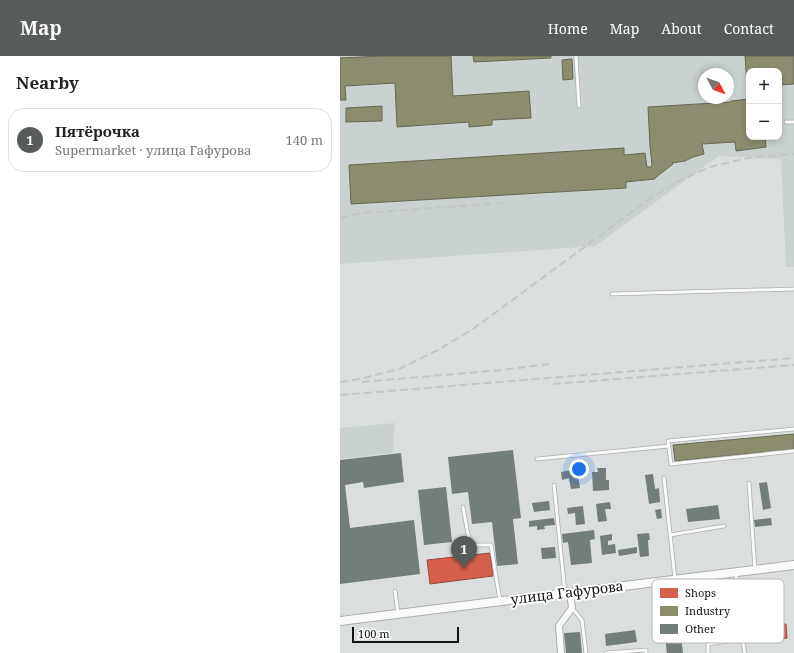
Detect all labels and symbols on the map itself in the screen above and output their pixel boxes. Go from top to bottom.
north arrow [698,68,734,104]
your location [569,459,589,479]
pin: 1 [451,536,477,569]
street label: улица Гафурова [509,576,625,608]
legend [652,579,784,643]
text: Shops [685,585,716,600]
text: Industry [685,603,731,618]
text: Other [685,621,716,636]
scale bar [352,625,459,644]

